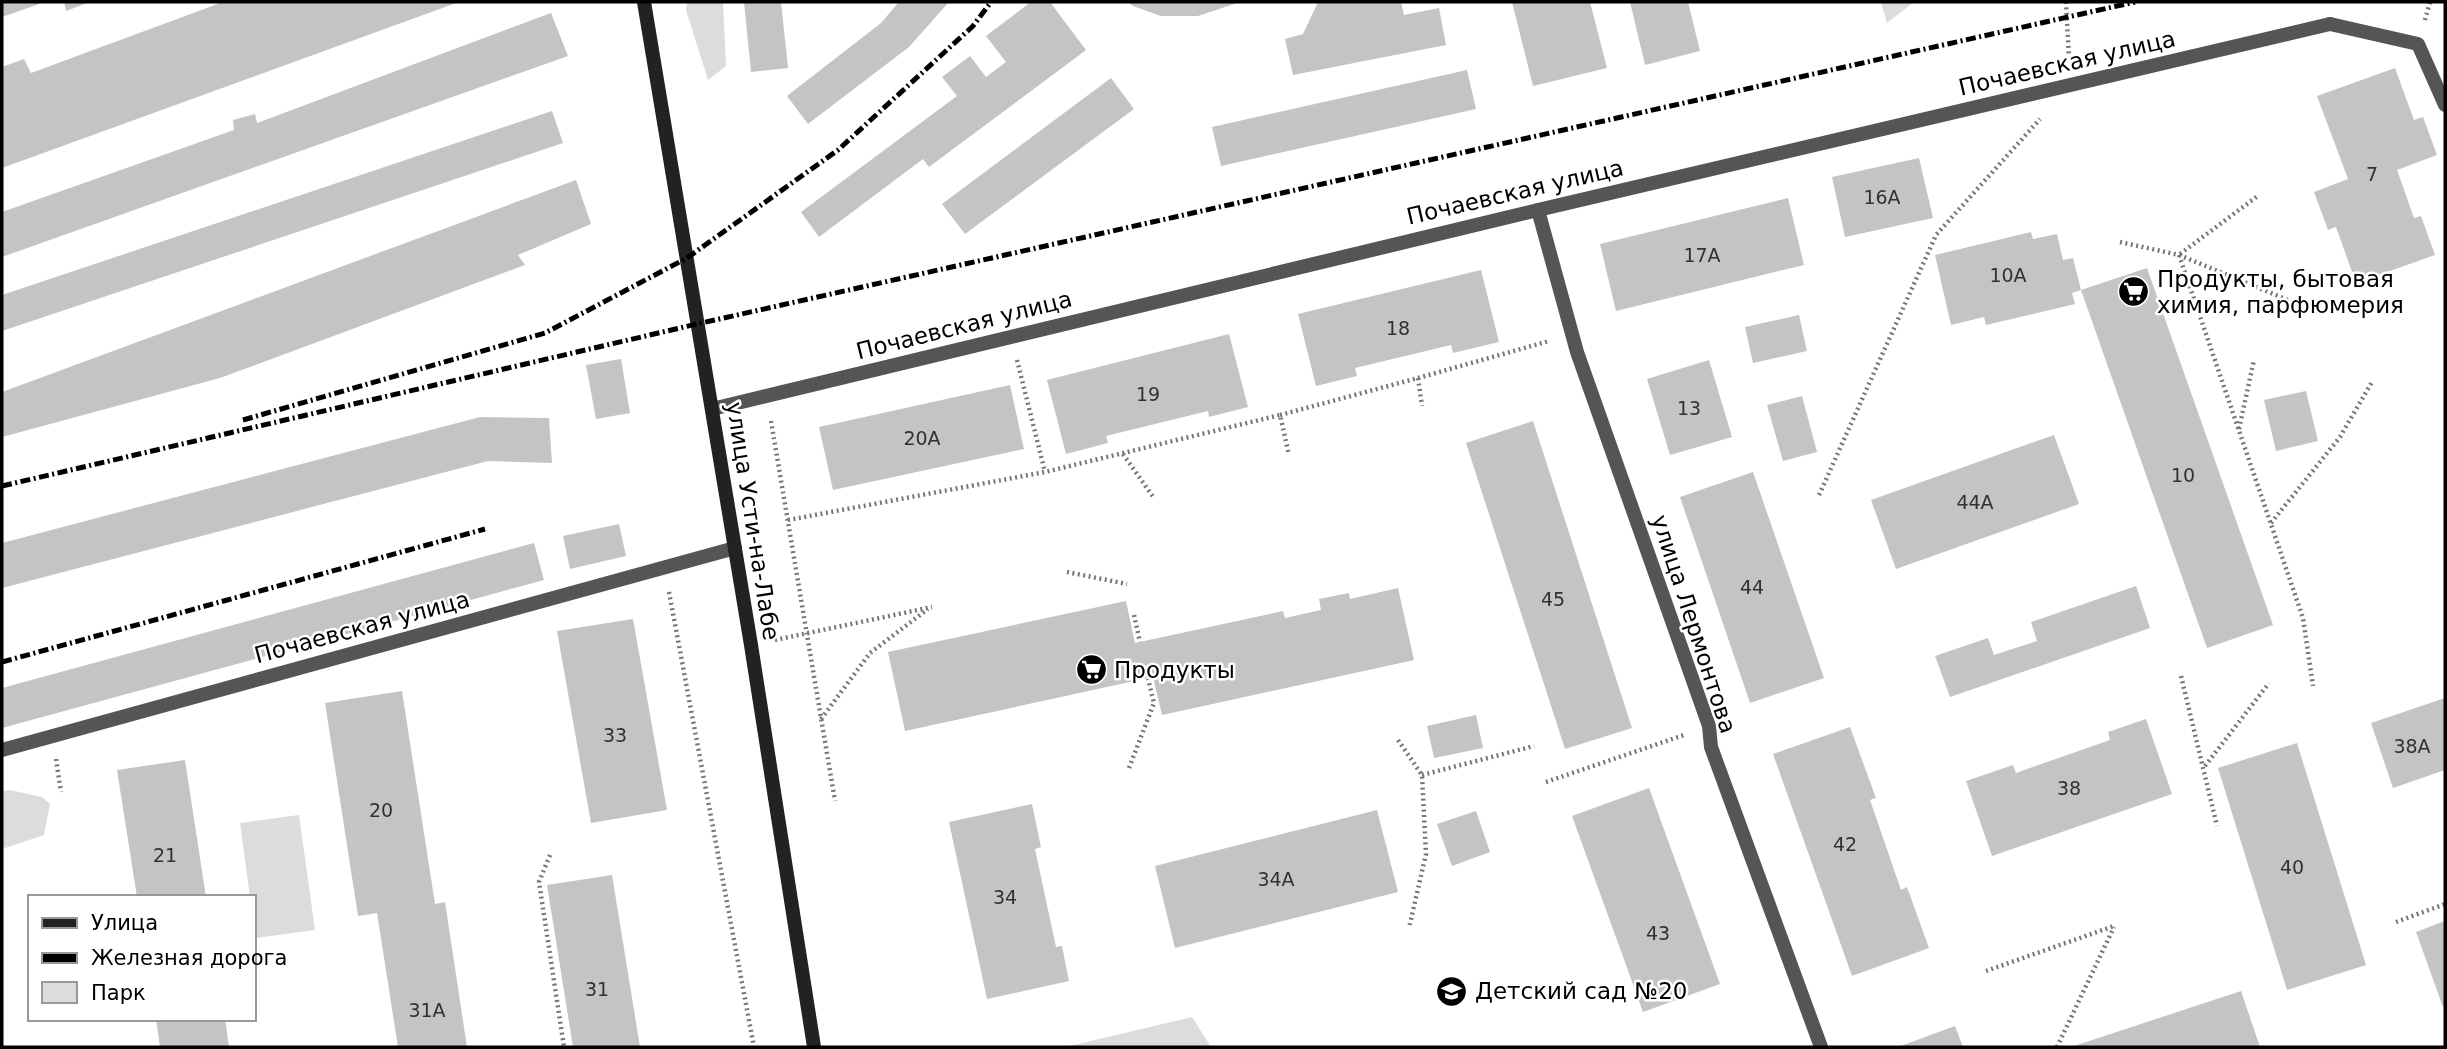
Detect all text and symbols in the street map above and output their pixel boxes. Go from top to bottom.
street label: Почаевская улица [1956,25,2178,101]
street label: Почаевская улица [1404,154,1626,230]
house number: 7 [2366,163,2378,185]
house number: 16А [1863,186,1901,208]
house number: 17А [1683,244,1721,266]
house number: 10А [1989,264,2027,286]
place label: Продукты, бытовая химия, парфюмерия [2157,266,2404,318]
supermarket icon: Продукты, бытовая химия, парфюмерия [2117,275,2151,309]
street label: Почаевская улица [853,286,1075,364]
house number: 18 [1386,317,1410,339]
house number: 19 [1136,383,1160,405]
house number: 13 [1677,397,1701,419]
street label: улица Усти-на-Лабе [721,400,785,642]
house number: 20А [903,427,941,449]
house number: 10 [2171,464,2195,486]
house number: 44А [1956,491,1994,513]
street label: улица Лермонтова [1646,512,1742,736]
house number: 44 [1740,576,1764,598]
street label: Почаевская улица [252,586,472,668]
house number: 45 [1541,588,1565,610]
supermarket icon: Продукты [1074,653,1108,687]
place label: Продукты [1114,657,1235,683]
house number: 33 [603,724,627,746]
house number: 38А [2393,735,2431,757]
house number: 38 [2057,777,2081,799]
house number: 20 [369,799,393,821]
house number: 42 [1833,833,1857,855]
house number: 21 [153,844,177,866]
house number: 40 [2280,856,2304,878]
house number: 34А [1257,868,1295,890]
house number: 34 [993,886,1017,908]
legend [28,895,256,1021]
text: Улица [91,911,158,935]
house number: 43 [1646,922,1670,944]
text: Железная дорога [91,946,287,970]
school or university icon: Детский сад №20 [1435,974,1469,1008]
house number: 31 [585,978,609,1000]
place label: Детский сад №20 [1475,978,1687,1004]
text: Парк [91,981,146,1005]
house number: 31А [408,999,446,1021]

